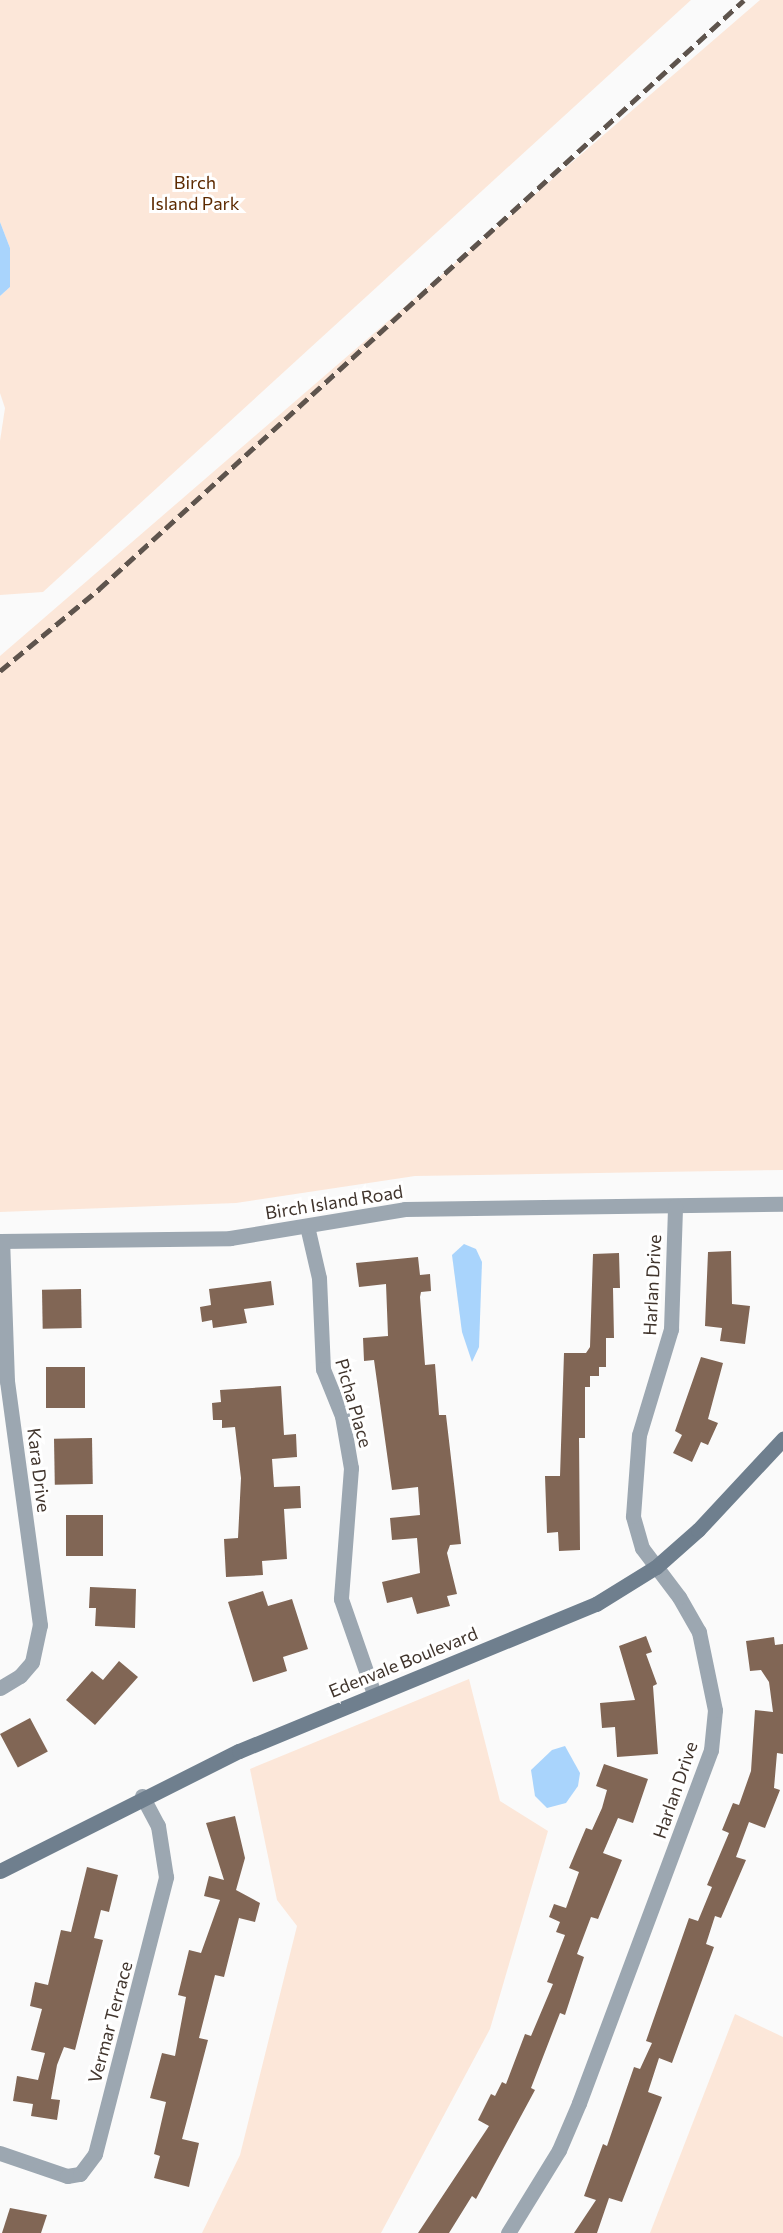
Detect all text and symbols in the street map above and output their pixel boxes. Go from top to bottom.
park label: Birch Island Park [150,172,240,214]
street label: Birch Island Road [264,1180,404,1224]
street label: Harlan Drive [639,1234,665,1336]
street label: Picha Place [331,1356,377,1450]
street label: Kara Drive [23,1427,55,1513]
street label: Edenvale Boulevard [325,1622,481,1702]
street label: Harlan Drive [648,1739,702,1841]
street label: Vermar Terrace [83,1959,137,2085]

